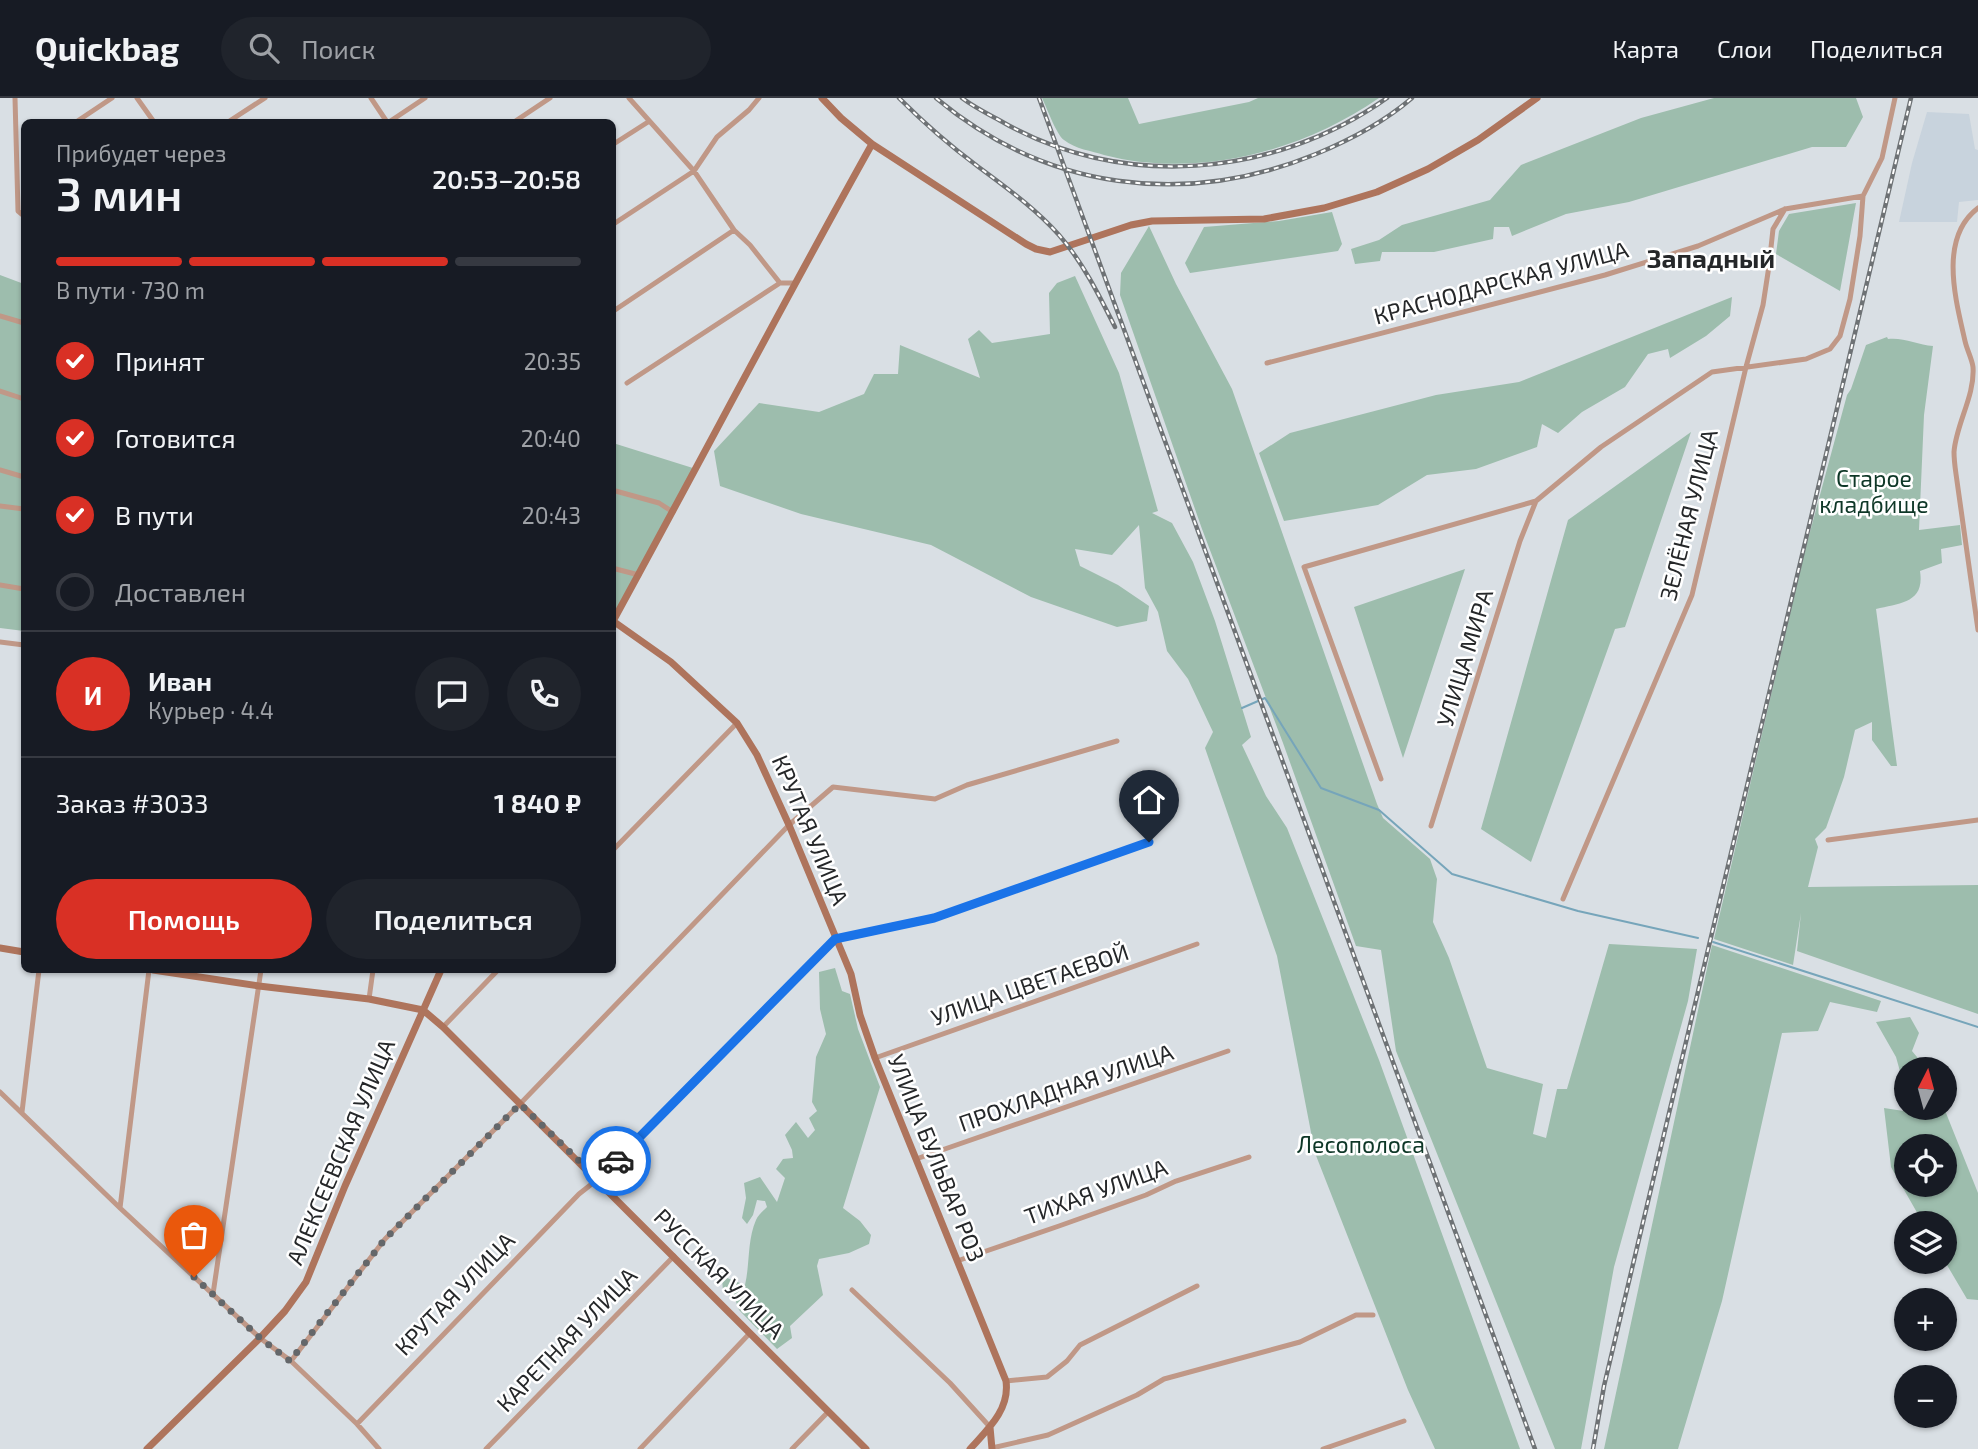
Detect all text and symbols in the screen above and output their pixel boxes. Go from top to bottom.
search box [221,17,711,80]
text: Quickbag [35,28,179,68]
icon: search [245,29,283,67]
text: Поиск [301,33,375,64]
text: Карта [1612,34,1679,63]
text: Слои [1717,34,1772,63]
text: Поделиться [1810,34,1943,63]
text: Прибудет через [56,139,226,167]
text: 20:53–20:58 [432,163,581,194]
text: 3 мин [56,165,182,220]
street label: КРАСНОДАРСКАЯ УЛИЦА [1370,234,1632,329]
district label: Западный [1647,242,1775,273]
text: В пути · 730 m [56,276,205,304]
icon: check [56,342,94,380]
text: Принят [115,345,205,376]
text: 20:35 [524,347,581,375]
icon: check [56,419,94,457]
text: Готовится [115,422,236,453]
text: 20:40 [521,424,581,452]
street label: ЗЕЛЁНАЯ УЛИЦА [1653,426,1723,603]
park label: Старое кладбище [1819,464,1929,518]
icon: check [56,496,94,534]
text: В пути [115,499,194,530]
text: 20:43 [522,501,581,529]
text: Доставлен [115,576,246,607]
street label: УЛИЦА МИРА [1430,585,1498,730]
button: chat [415,657,489,731]
button: phone [507,657,581,731]
text: Иван [148,665,212,696]
text: И [84,679,102,710]
text: Курьер · 4.4 [148,696,274,724]
street label: КРУТАЯ УЛИЦА [767,750,855,909]
pin [1119,770,1179,842]
icon: home [1130,781,1168,819]
text: Заказ #3033 [56,787,209,818]
text: 1 840 ₽ [494,787,581,818]
button: Помощь [56,879,312,959]
button: Поделиться [326,879,581,959]
street label: УЛИЦА ЦВЕТАЕВОЙ [927,937,1132,1031]
street label: АЛЕКСЕЕВСКАЯ УЛИЦА [280,1034,401,1269]
street label: ПРОХЛАДНАЯ УЛИЦА [955,1037,1177,1137]
street label: УЛИЦА БУЛЬВАР РОЗ [883,1050,991,1265]
north arrow [1894,1057,1956,1120]
map controls [1894,1057,1957,1428]
courier [581,1126,651,1196]
park label: Лесополоса [1297,1130,1425,1158]
button: locate [1894,1134,1957,1197]
icon: car [597,1142,635,1180]
street label: ТИХАЯ УЛИЦА [1020,1152,1172,1230]
street label: РУССКАЯ УЛИЦА [649,1202,791,1345]
pin [164,1205,224,1277]
button: layers [1894,1211,1957,1274]
icon: bag [175,1216,213,1254]
street label: КРУТАЯ УЛИЦА [389,1225,520,1361]
street label: КАРЕТНАЯ УЛИЦА [490,1261,643,1417]
button: + [1894,1288,1957,1351]
button: − [1894,1365,1957,1428]

